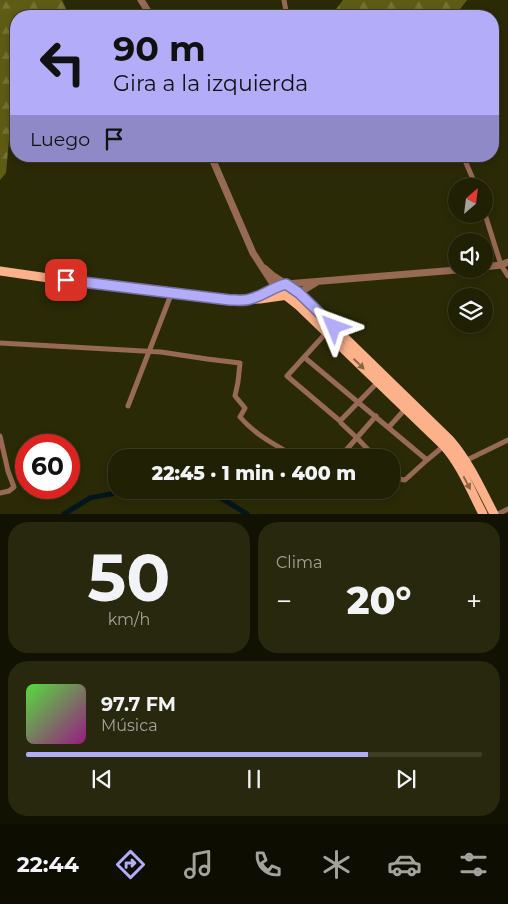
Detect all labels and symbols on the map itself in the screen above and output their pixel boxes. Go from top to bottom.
north arrow [448,178,492,222]
pin [45,259,87,301]
position arrow [307,300,359,352]
one-way arrow [352,358,364,370]
speed limit sign: 60 [15,434,80,499]
one-way arrow [463,476,471,491]

